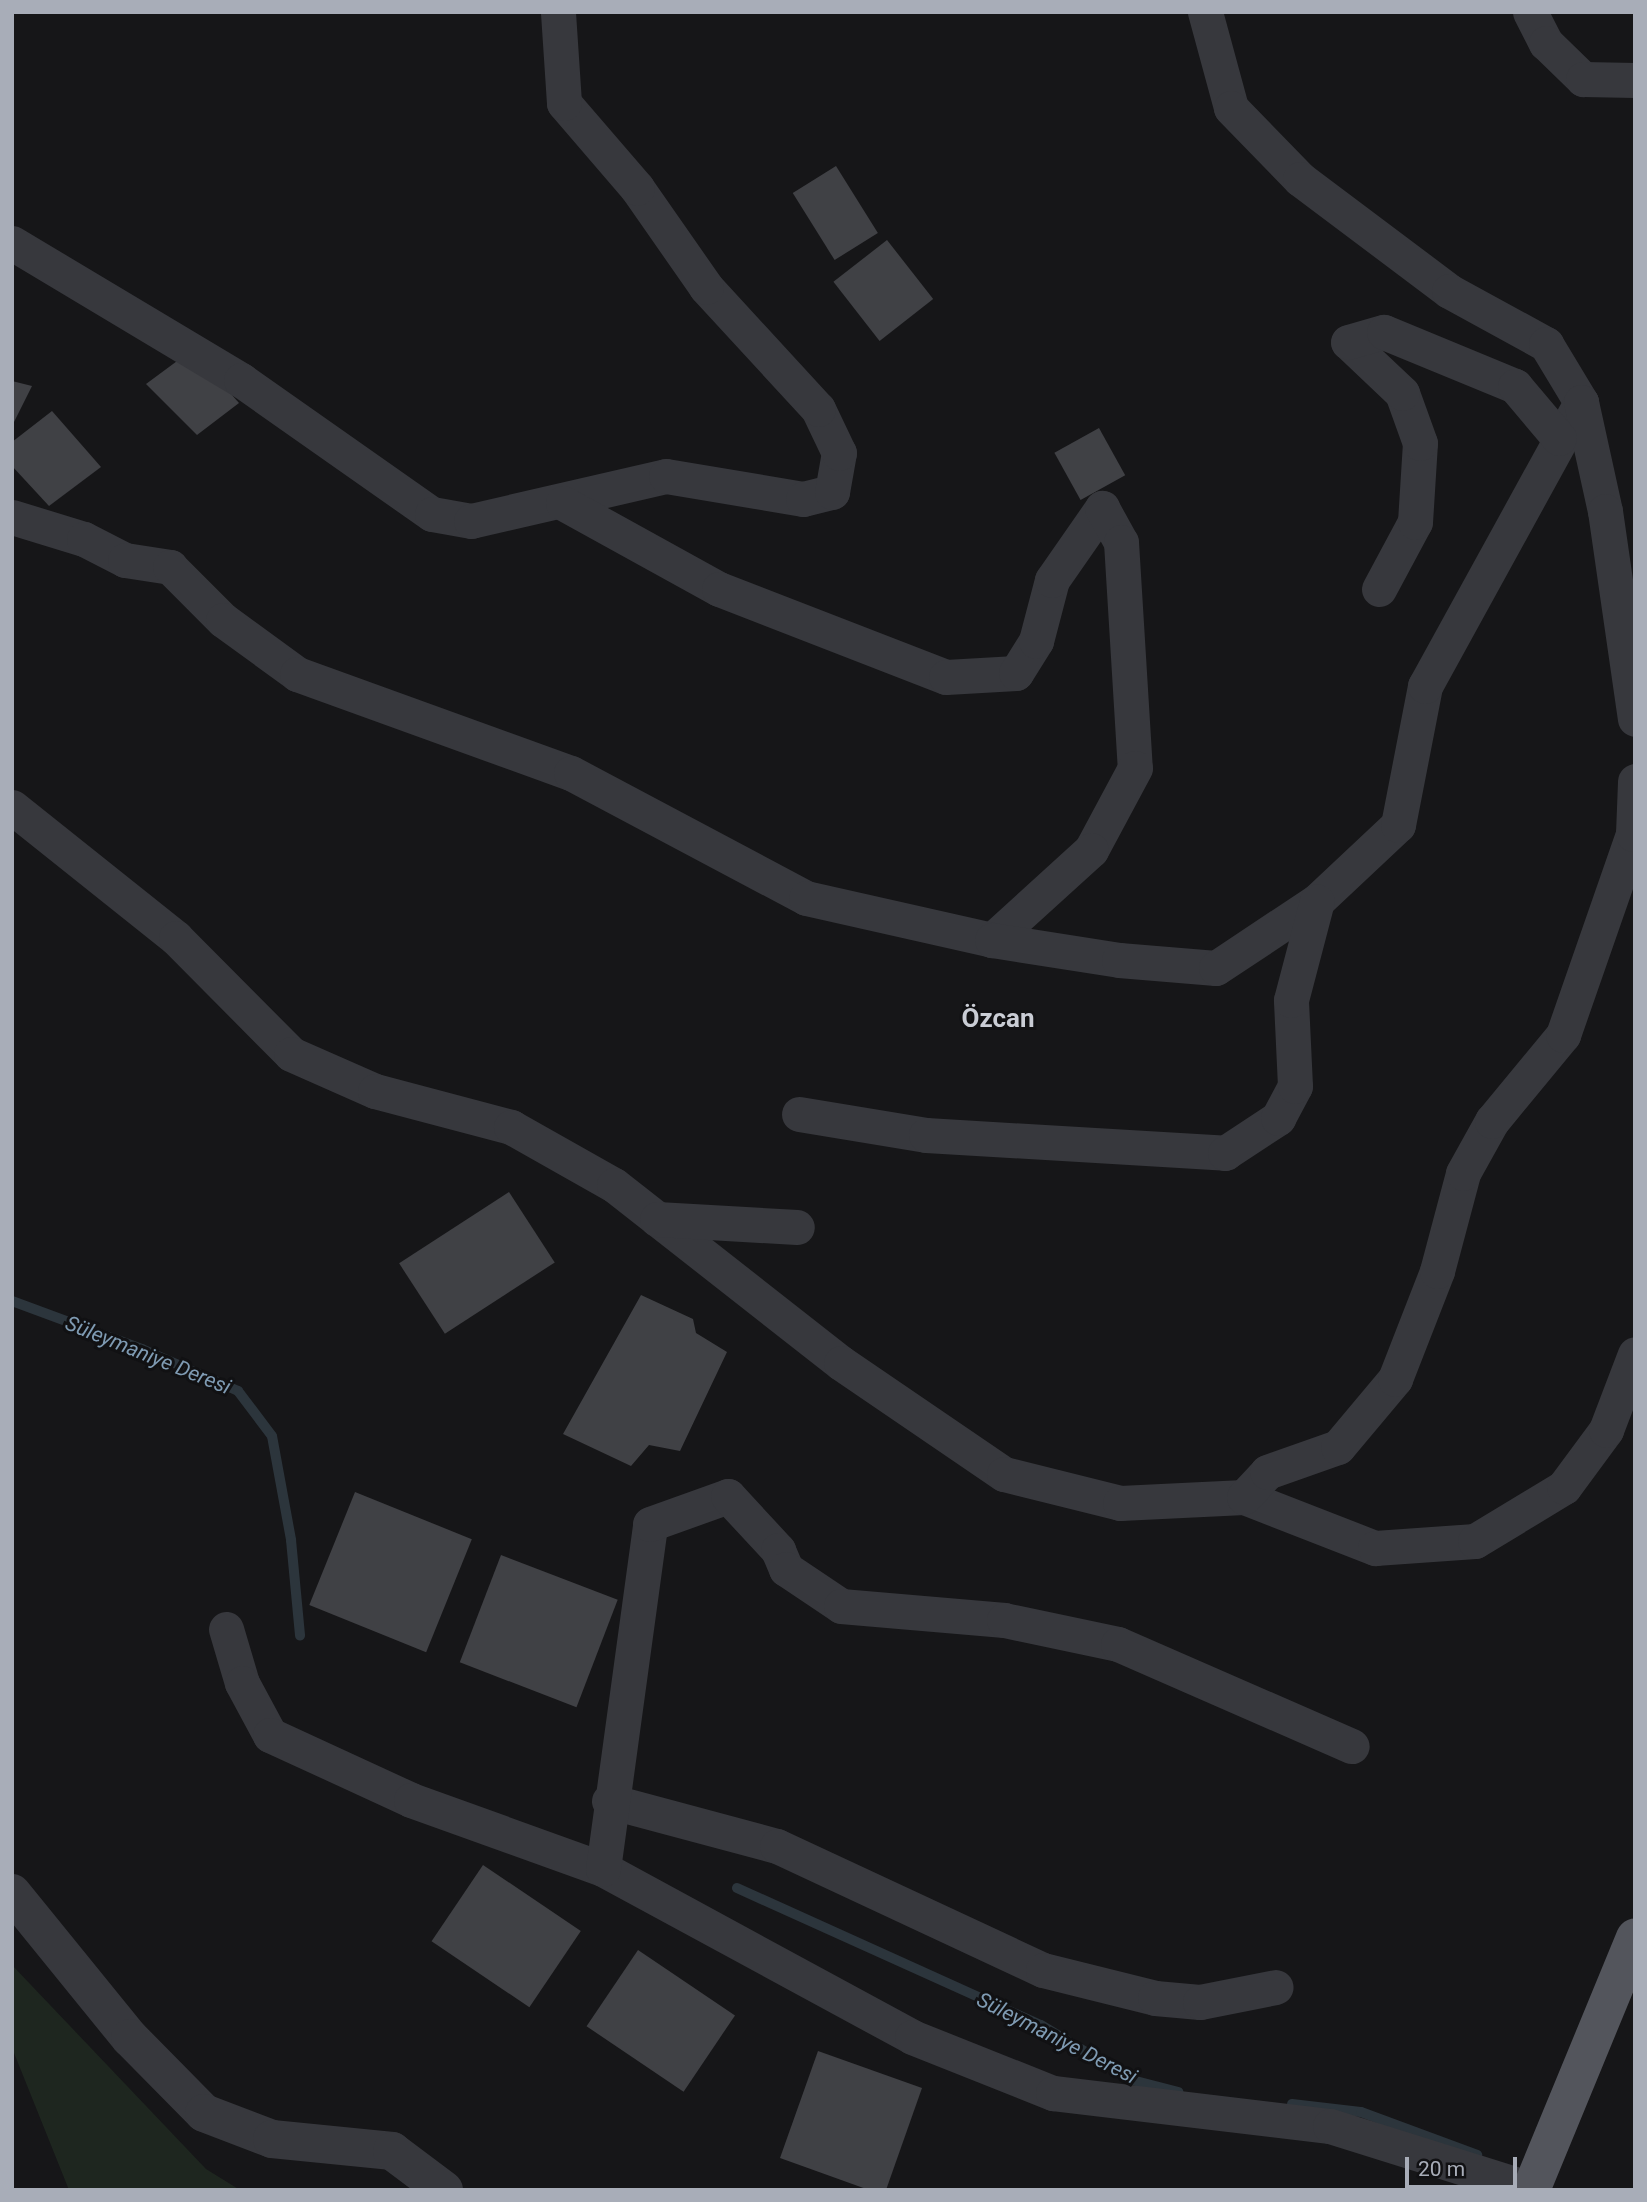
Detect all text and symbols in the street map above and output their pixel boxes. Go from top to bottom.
district label: Özcan [962,1003,1034,1035]
water label: Süleymaniye Deresi [62,1310,234,1400]
water label: Süleymaniye Deresi [973,1987,1141,2089]
scale bar [1409,2142,1521,2186]
text: 20 m [1418,2157,1465,2181]

